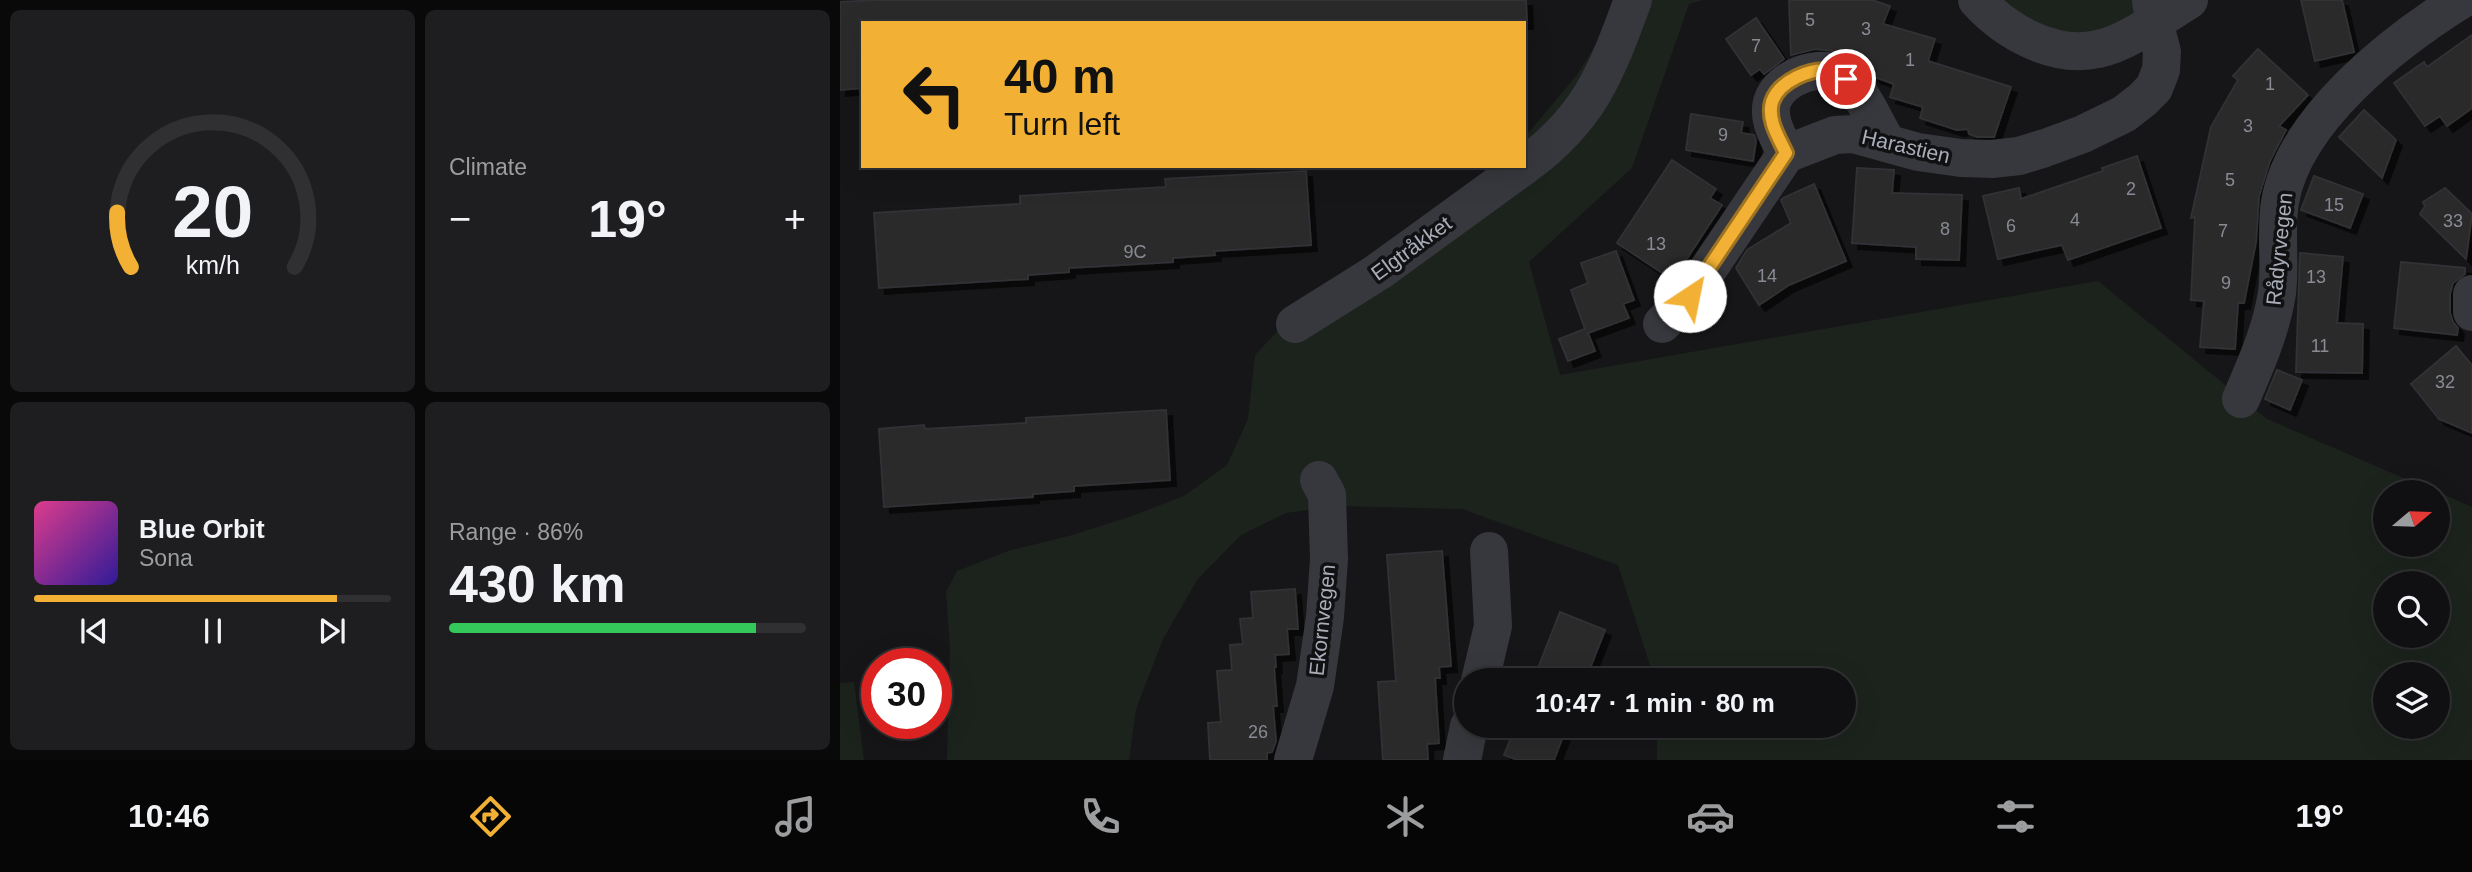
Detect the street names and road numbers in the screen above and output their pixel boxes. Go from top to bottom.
street label: Harastien [1860,125,1952,167]
street label: Rådyrvegen [2262,191,2296,307]
street label: Elgtråkket [1366,211,1456,285]
street label: Ekornvegen [1305,563,1339,677]

